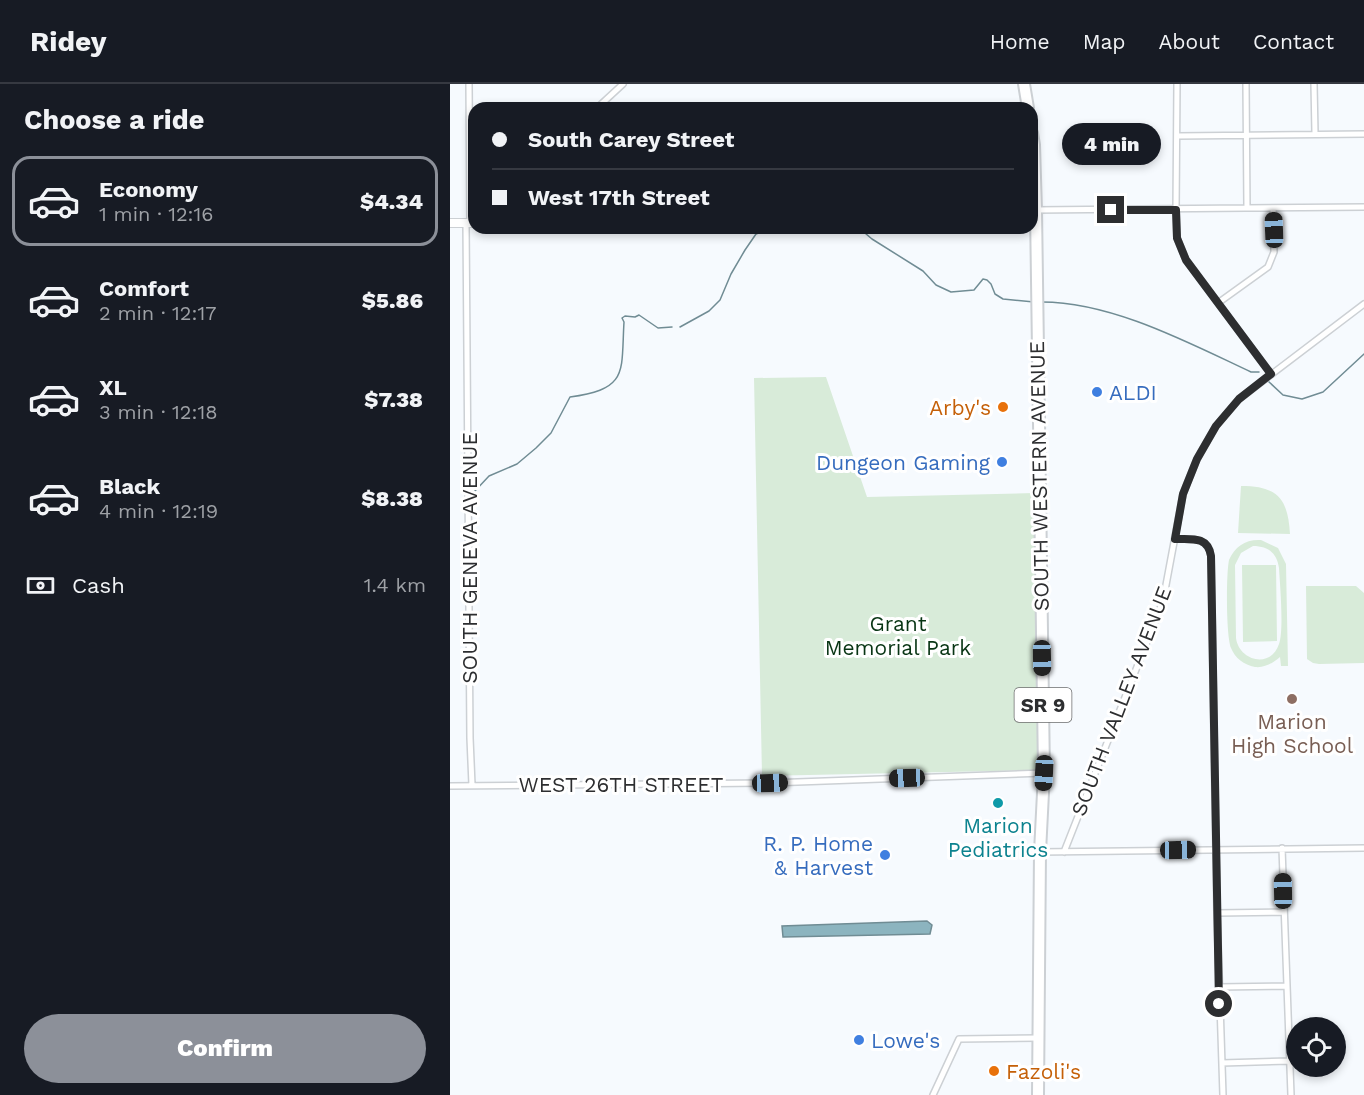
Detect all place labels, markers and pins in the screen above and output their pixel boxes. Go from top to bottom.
place label: ALDI [1109,380,1157,405]
marker: ALDI [1090,385,1104,399]
place label: Arby's [929,395,991,420]
marker: Arby's [996,400,1010,414]
place label: Dungeon Gaming [816,450,991,475]
marker: Dungeon Gaming [995,455,1009,469]
marker: Marion High School [1285,692,1299,706]
place label: Marion High School [1231,709,1354,758]
marker: Marion Pediatrics [991,796,1005,810]
place label: Marion Pediatrics [948,813,1048,862]
place label: R. P. Home & Harvest [763,831,873,880]
marker: R. P. Home & Harvest [878,848,892,862]
place label: Lowe's [871,1028,940,1053]
marker: Lowe's [852,1033,866,1047]
place label: Fazoli's [1006,1059,1081,1084]
marker: Fazoli's [987,1064,1001,1078]

